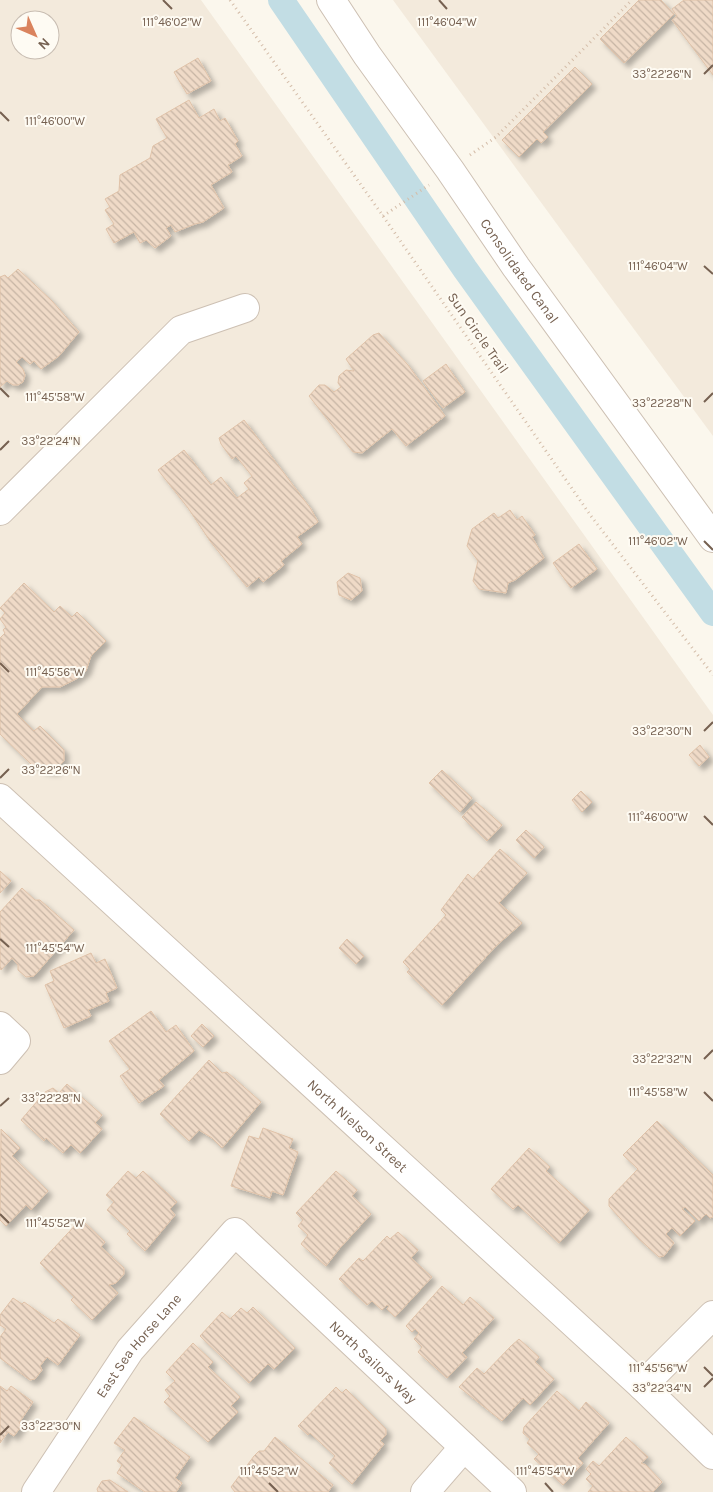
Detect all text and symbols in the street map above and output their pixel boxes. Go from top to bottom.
north arrow [10,10,60,60]
text: 111°46'02"W [142,15,202,29]
text: 111°46'04"W [417,15,477,29]
text: N [34,34,53,53]
text: 33°22'26"N [632,67,692,81]
text: 111°46'00"W [25,114,85,128]
street label: Consolidated Canal [477,215,562,326]
text: 111°46'04"W [628,259,688,273]
street label: Sun Circle Trail [444,289,512,377]
text: 111°45'58"W [25,390,85,404]
text: 33°22'28"N [632,396,692,410]
text: 33°22'24"N [21,434,81,448]
text: 111°46'02"W [628,534,688,548]
text: 111°45'56"W [25,665,85,679]
text: 33°22'30"N [632,724,692,738]
text: 33°22'26"N [21,763,81,777]
text: 111°46'00"W [628,810,688,824]
text: 111°45'54"W [26,941,85,955]
text: 33°22'32"N [632,1052,692,1066]
street label: North Nielson Street [304,1076,411,1176]
text: 111°45'58"W [628,1085,688,1099]
text: 33°22'28"N [21,1091,81,1105]
text: 111°45'52"W [25,1216,85,1230]
street label: East Sea Horse Lane [92,1290,185,1401]
street label: North Sailors Way [326,1317,421,1407]
text: 111°45'56"W [628,1361,688,1375]
text: 33°22'34"N [632,1381,692,1395]
text: 33°22'30"N [21,1419,81,1433]
text: 111°45'52"W [239,1464,299,1478]
text: 111°45'54"W [516,1464,575,1478]

